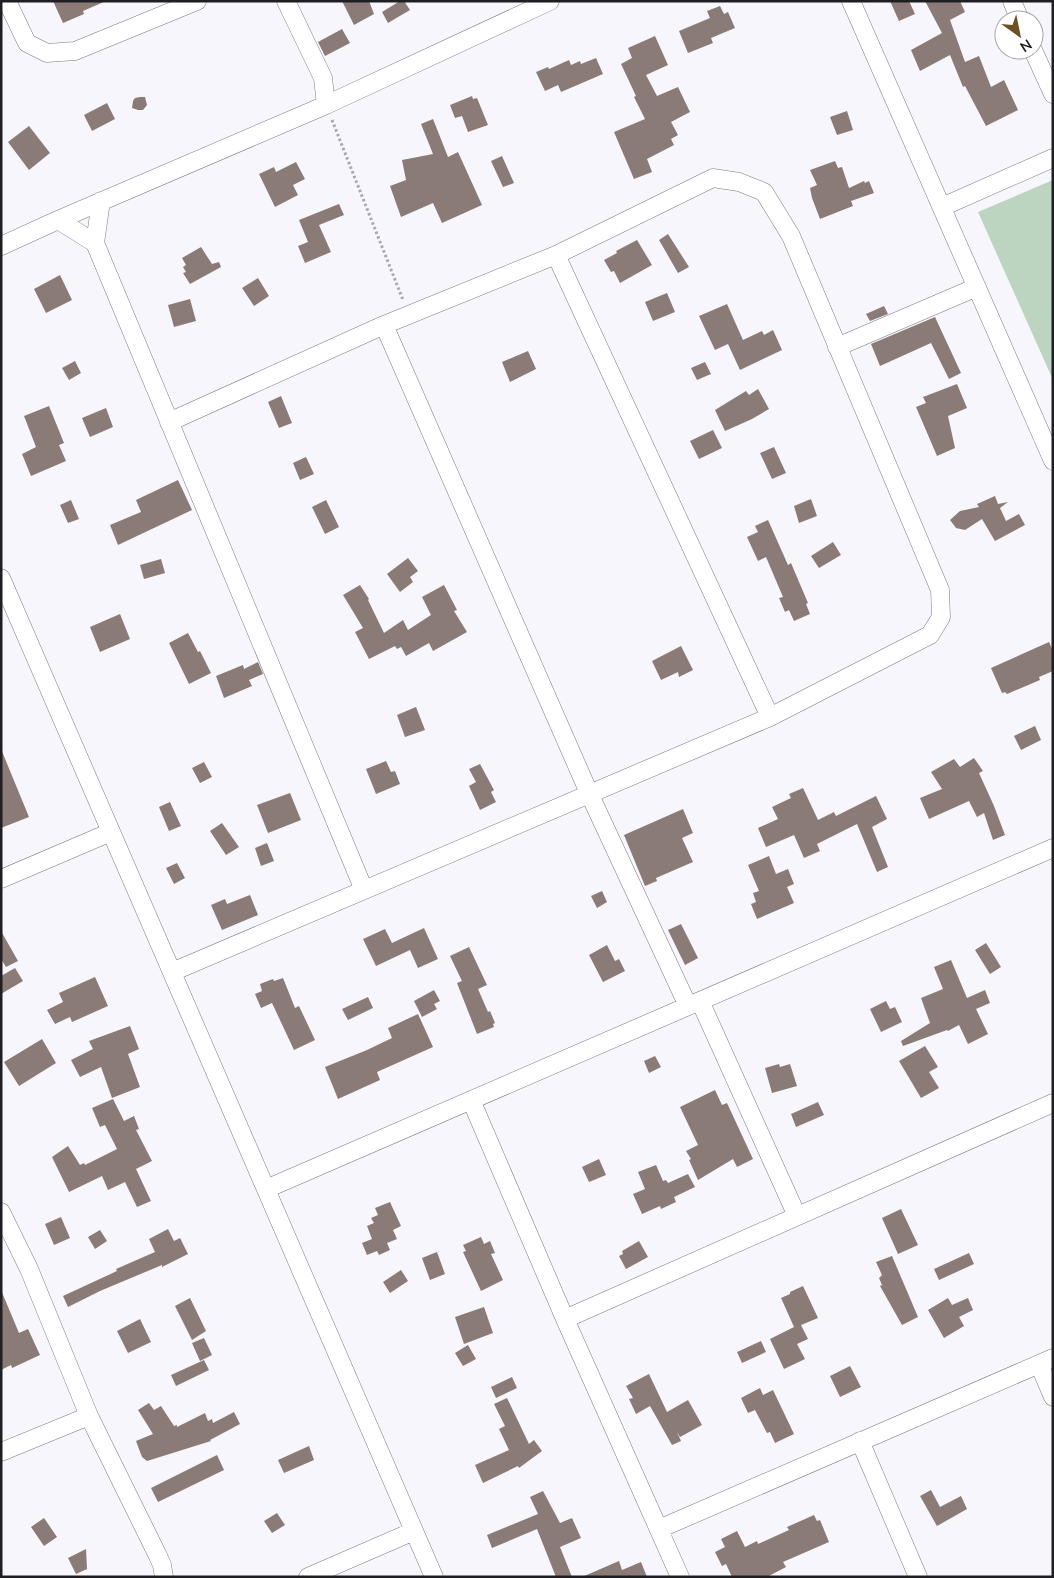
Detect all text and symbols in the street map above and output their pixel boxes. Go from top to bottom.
north arrow [994,10,1044,60]
text: N [1017,35,1035,56]

